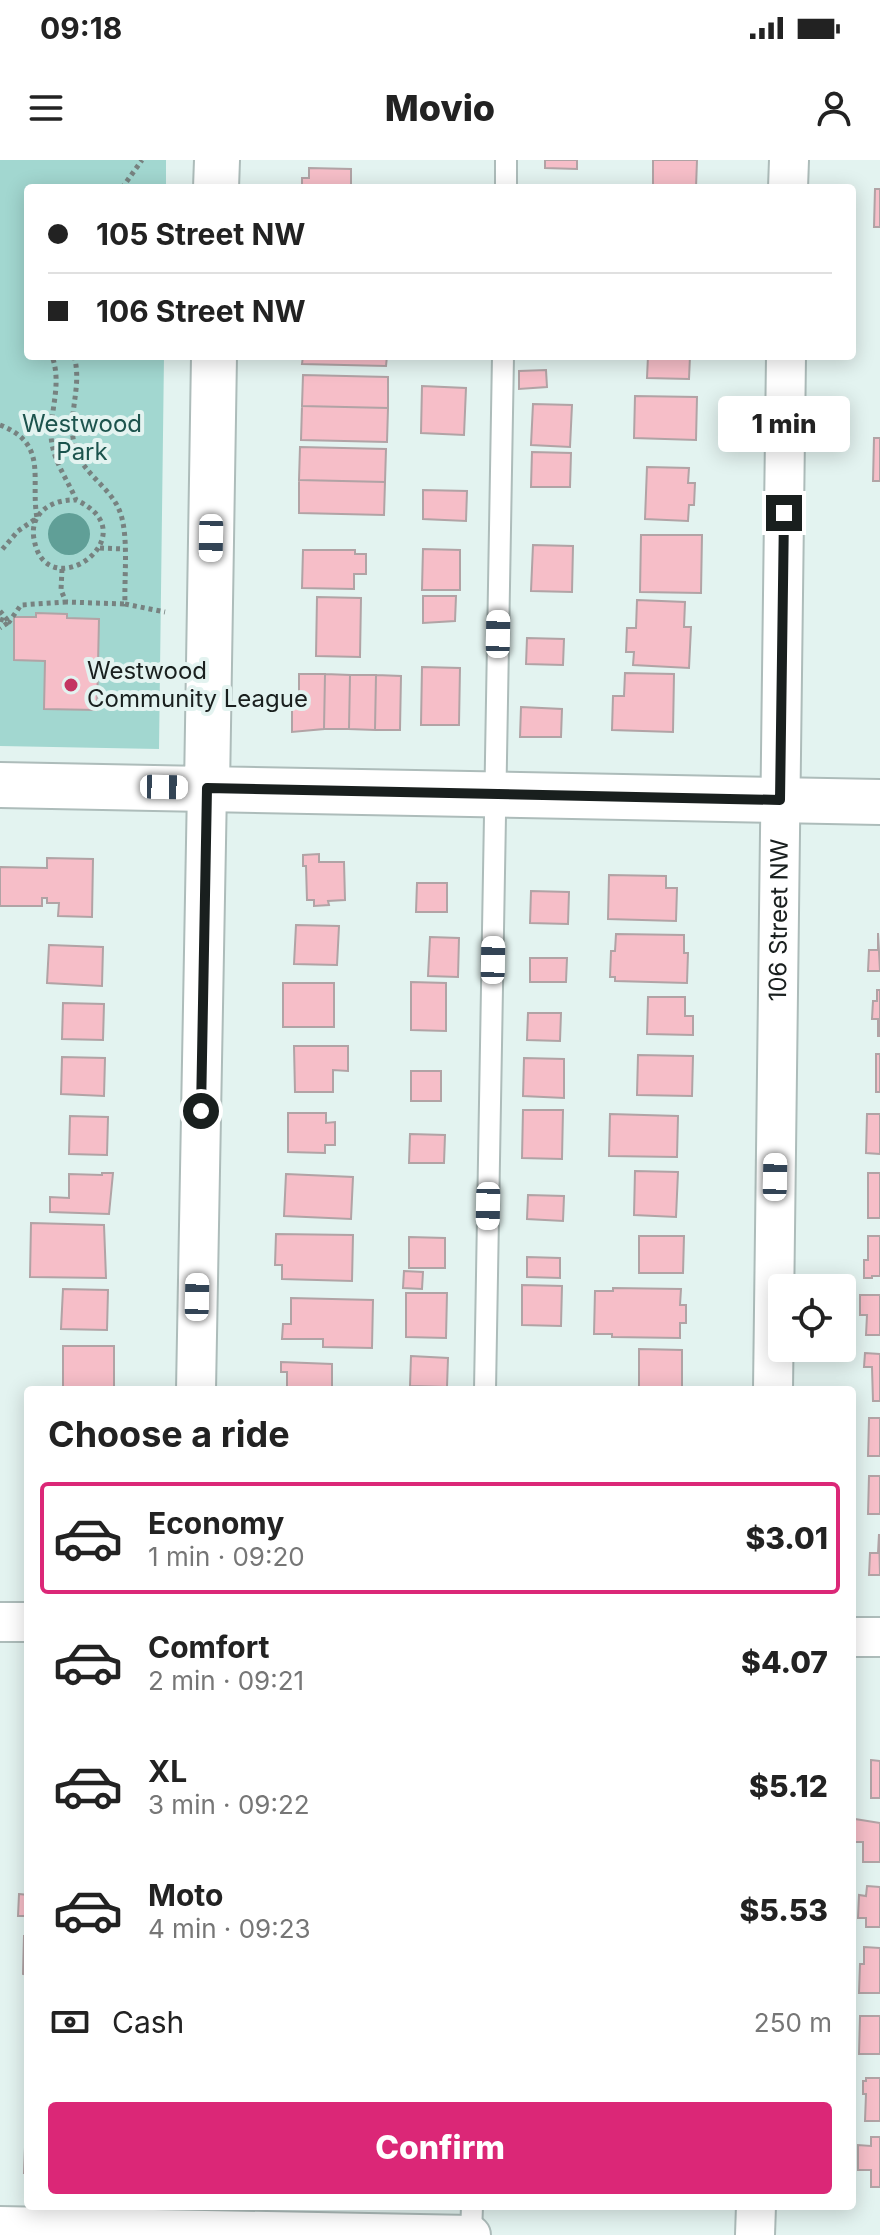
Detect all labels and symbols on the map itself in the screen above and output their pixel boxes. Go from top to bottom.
callout: 1 min [718,397,850,453]
park label: Westwood Park [22,409,142,466]
route end [766,495,802,531]
car [199,514,223,562]
car [486,610,510,658]
place label: Westwood Community League [87,656,308,713]
marker: Westwood Community League [62,676,80,694]
car [140,775,188,799]
street label: 106 Street NW [763,838,794,1002]
car [481,936,505,984]
route start [183,1093,219,1129]
car [763,1153,787,1201]
car [476,1182,500,1230]
car [185,1273,209,1321]

